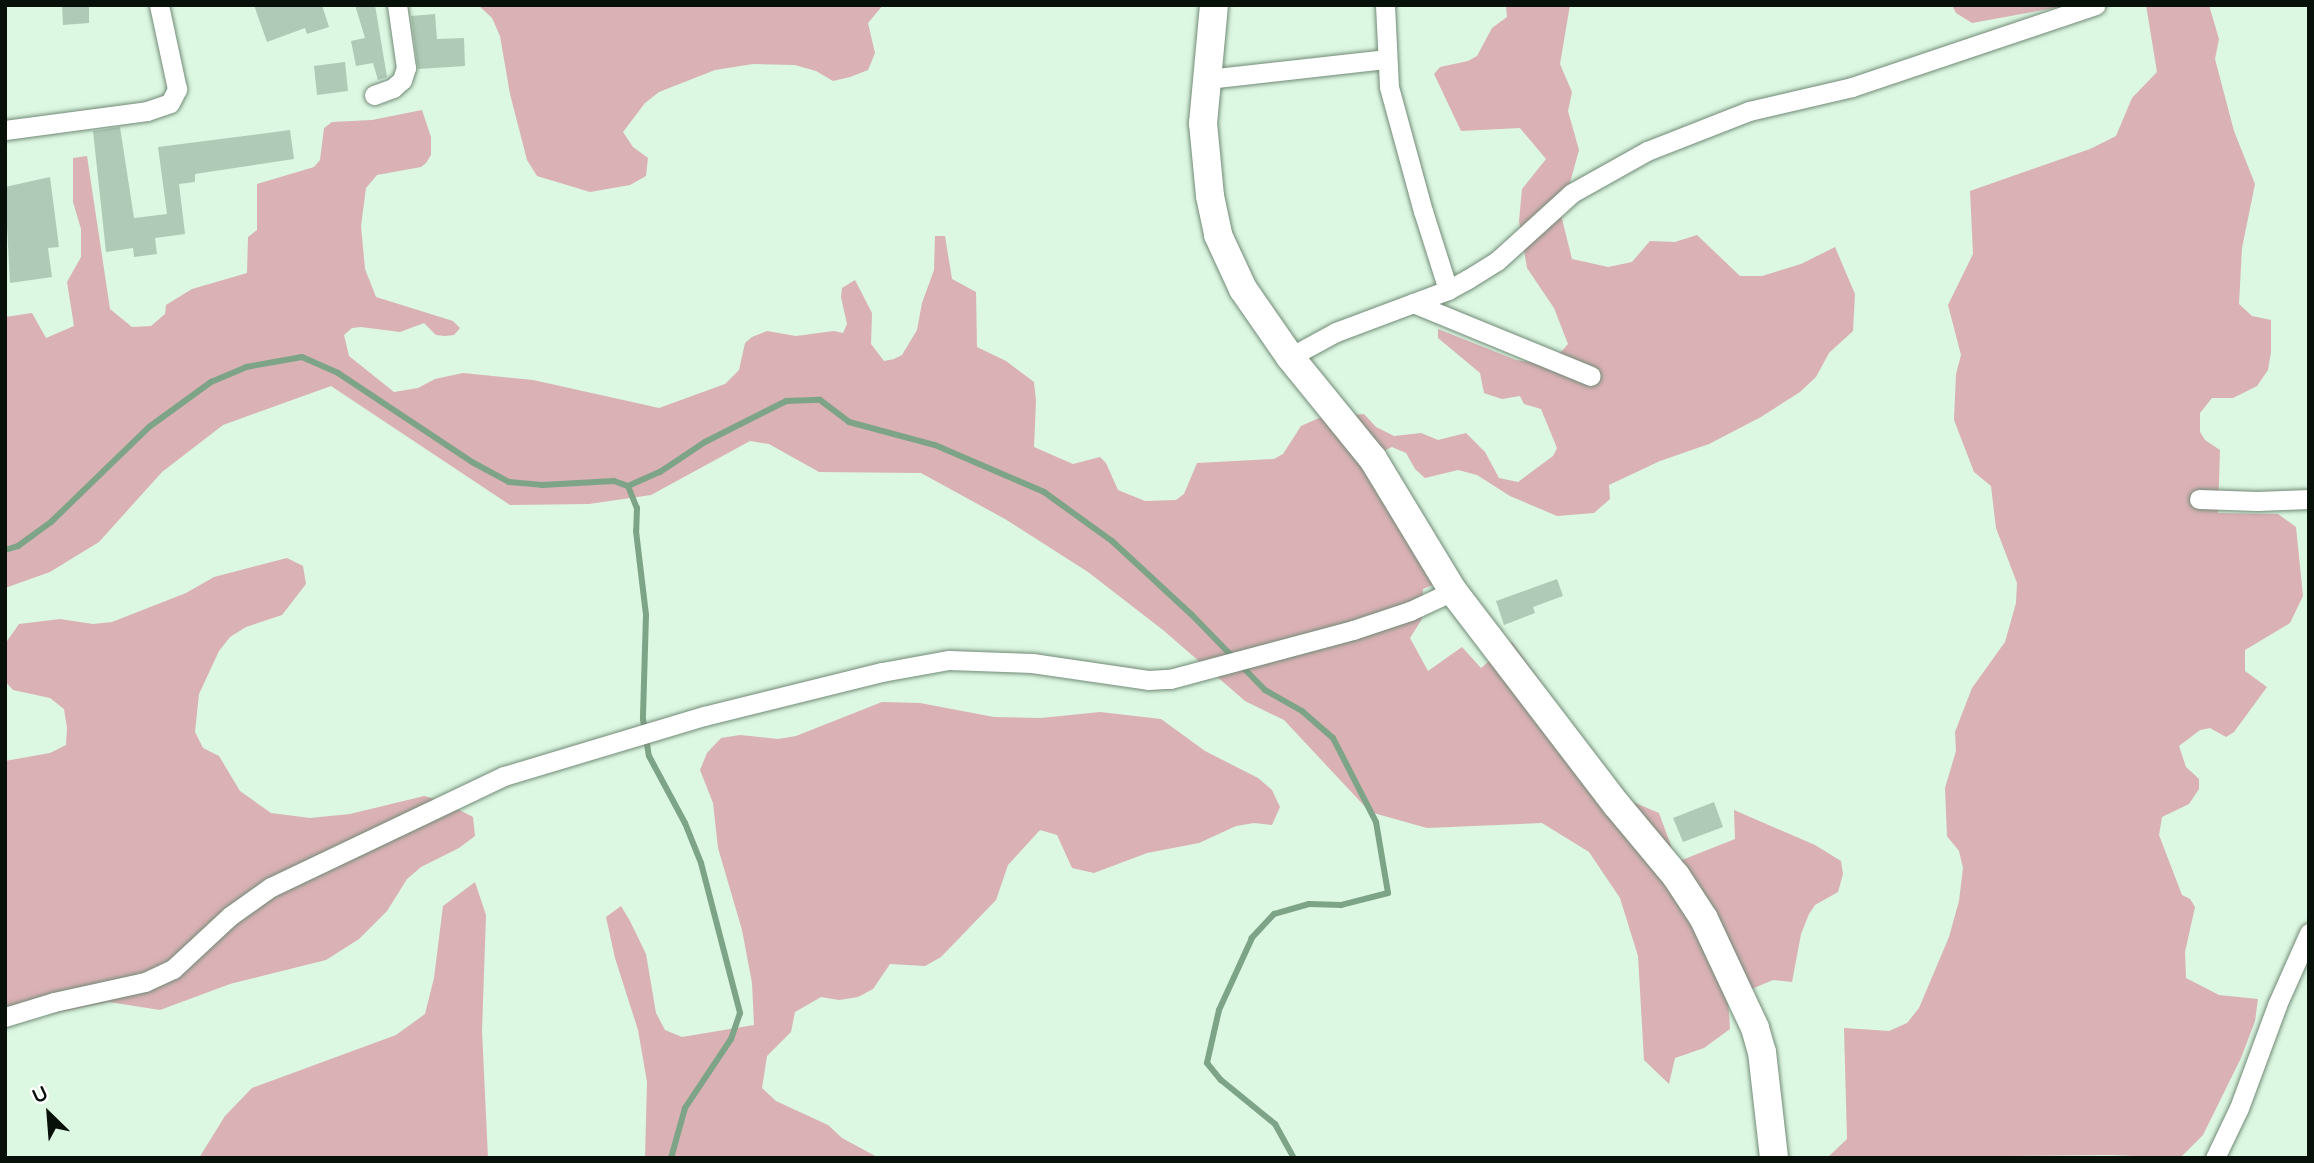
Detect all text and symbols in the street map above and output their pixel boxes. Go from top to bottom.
north arrow [14,1079,84,1149]
text: U [29,1082,51,1108]

